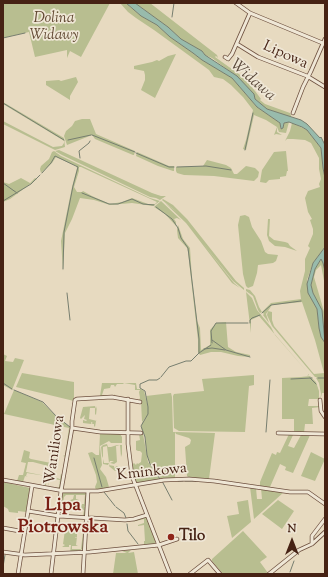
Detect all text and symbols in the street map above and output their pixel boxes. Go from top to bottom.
park label: Dolina Widawy [29,10,79,45]
street label: Lipowa [260,38,310,74]
water label: Widawa [225,56,279,106]
street label: Waniliowa [42,414,70,486]
street label: Kminkowa [116,460,188,486]
district label: Lipa Piotrowska [18,496,108,540]
north arrow [272,521,312,561]
text: N [288,521,296,537]
place label: Tilo [179,528,205,546]
marker: Tilo [166,532,176,542]

